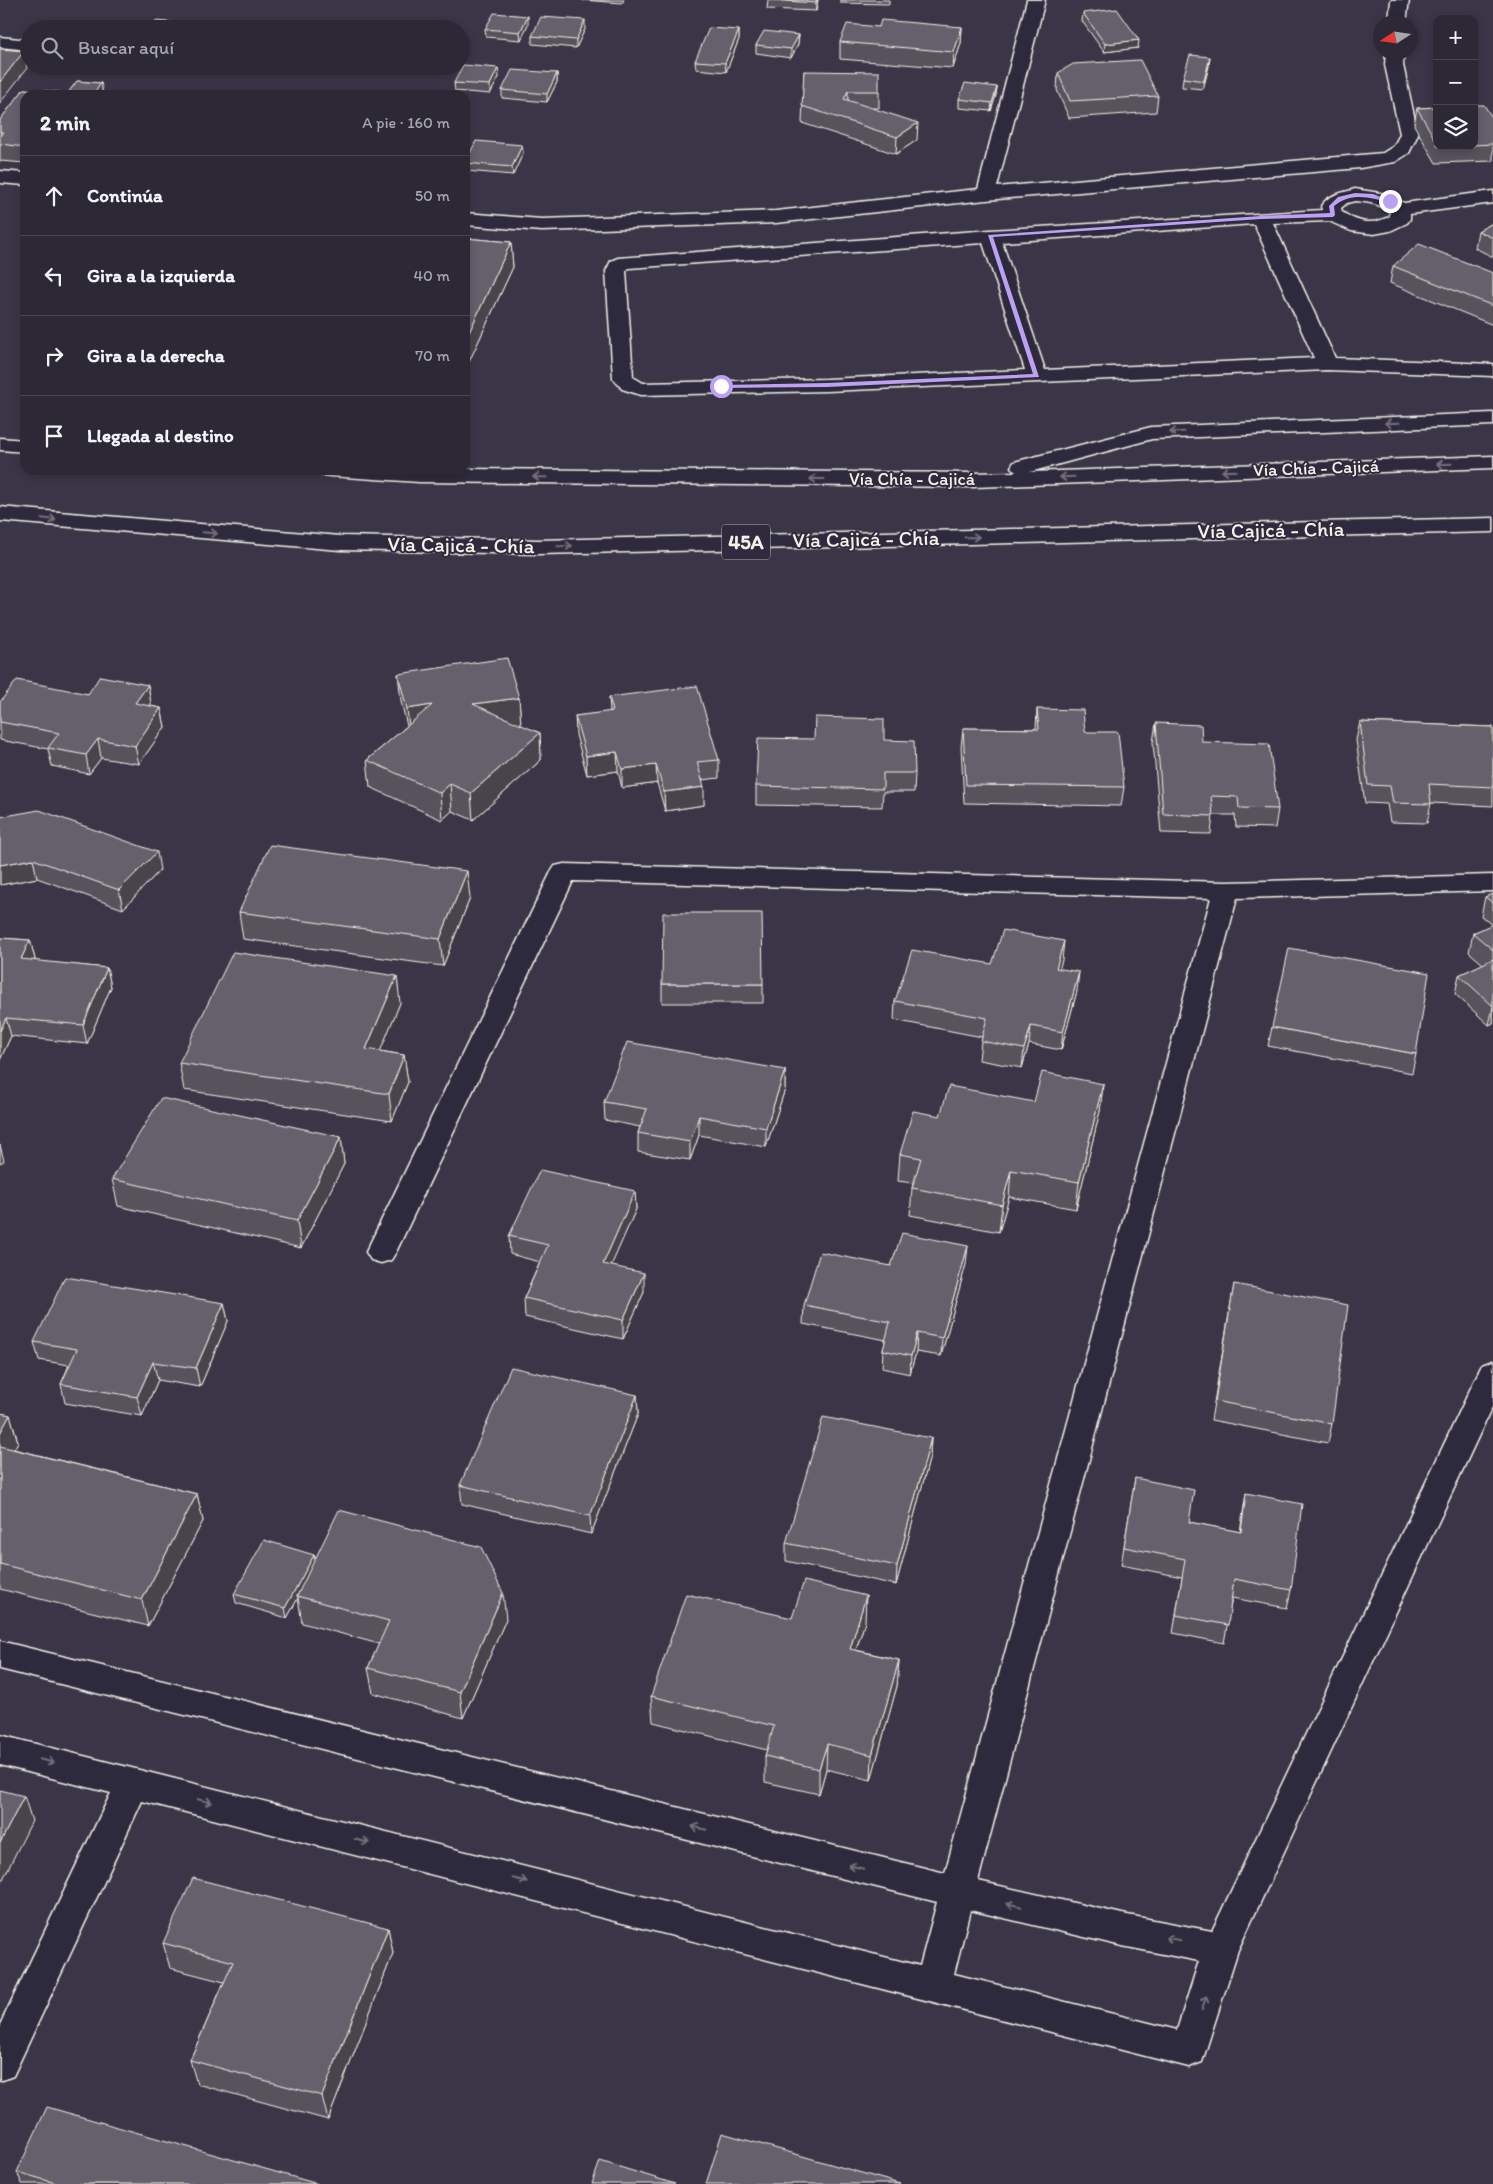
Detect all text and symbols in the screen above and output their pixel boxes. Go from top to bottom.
north arrow [1373,15,1418,60]
map controls [1433,15,1478,150]
button: + [1433,15,1478,60]
search box [20,20,470,75]
icon: search [38,34,66,62]
text: Buscar aquí [78,36,174,59]
button: − [1433,60,1478,105]
button: layers [1433,105,1478,150]
text: 2 min [40,110,90,135]
text: A pie · 160 m [362,113,450,132]
icon: ahead [40,182,68,210]
text: Continúa [87,184,163,207]
text: 50 m [415,186,450,205]
route end [1379,190,1402,213]
icon: left [40,262,68,290]
text: Gira a la izquierda [87,264,235,287]
text: 40 m [413,266,450,285]
icon: right [40,342,68,370]
text: Gira a la derecha [87,344,225,367]
text: 70 m [415,346,450,365]
route start [710,375,733,398]
one-way arrow [1384,419,1400,428]
icon: arrive [40,422,68,450]
text: Llegada al destino [87,424,234,447]
one-way arrow [1169,427,1186,437]
street label: Vía Chía - Cajicá [1253,455,1380,481]
one-way arrow [1437,459,1453,468]
one-way arrow [1222,466,1238,476]
street label: Vía Chía - Cajicá [849,468,976,490]
one-way arrow [532,472,548,482]
one-way arrow [1059,472,1075,481]
one-way arrow [809,474,826,484]
one-way arrow [40,514,56,524]
street label: Vía Cajicá - Chía [1197,516,1345,543]
road number: 45A [722,524,770,560]
street label: Vía Cajicá - Chía [792,525,940,552]
one-way arrow [202,528,218,538]
street label: Vía Cajicá - Chía [387,531,535,558]
one-way arrow [964,532,980,542]
one-way arrow [557,542,573,551]
one-way arrow [39,1757,55,1767]
one-way arrow [196,1797,212,1806]
one-way arrow [691,1823,707,1832]
one-way arrow [354,1837,370,1846]
one-way arrow [849,1862,865,1871]
one-way arrow [512,1876,528,1886]
one-way arrow [1007,1900,1023,1909]
one-way arrow [1166,1934,1182,1944]
one-way arrow [1200,1996,1209,2011]

